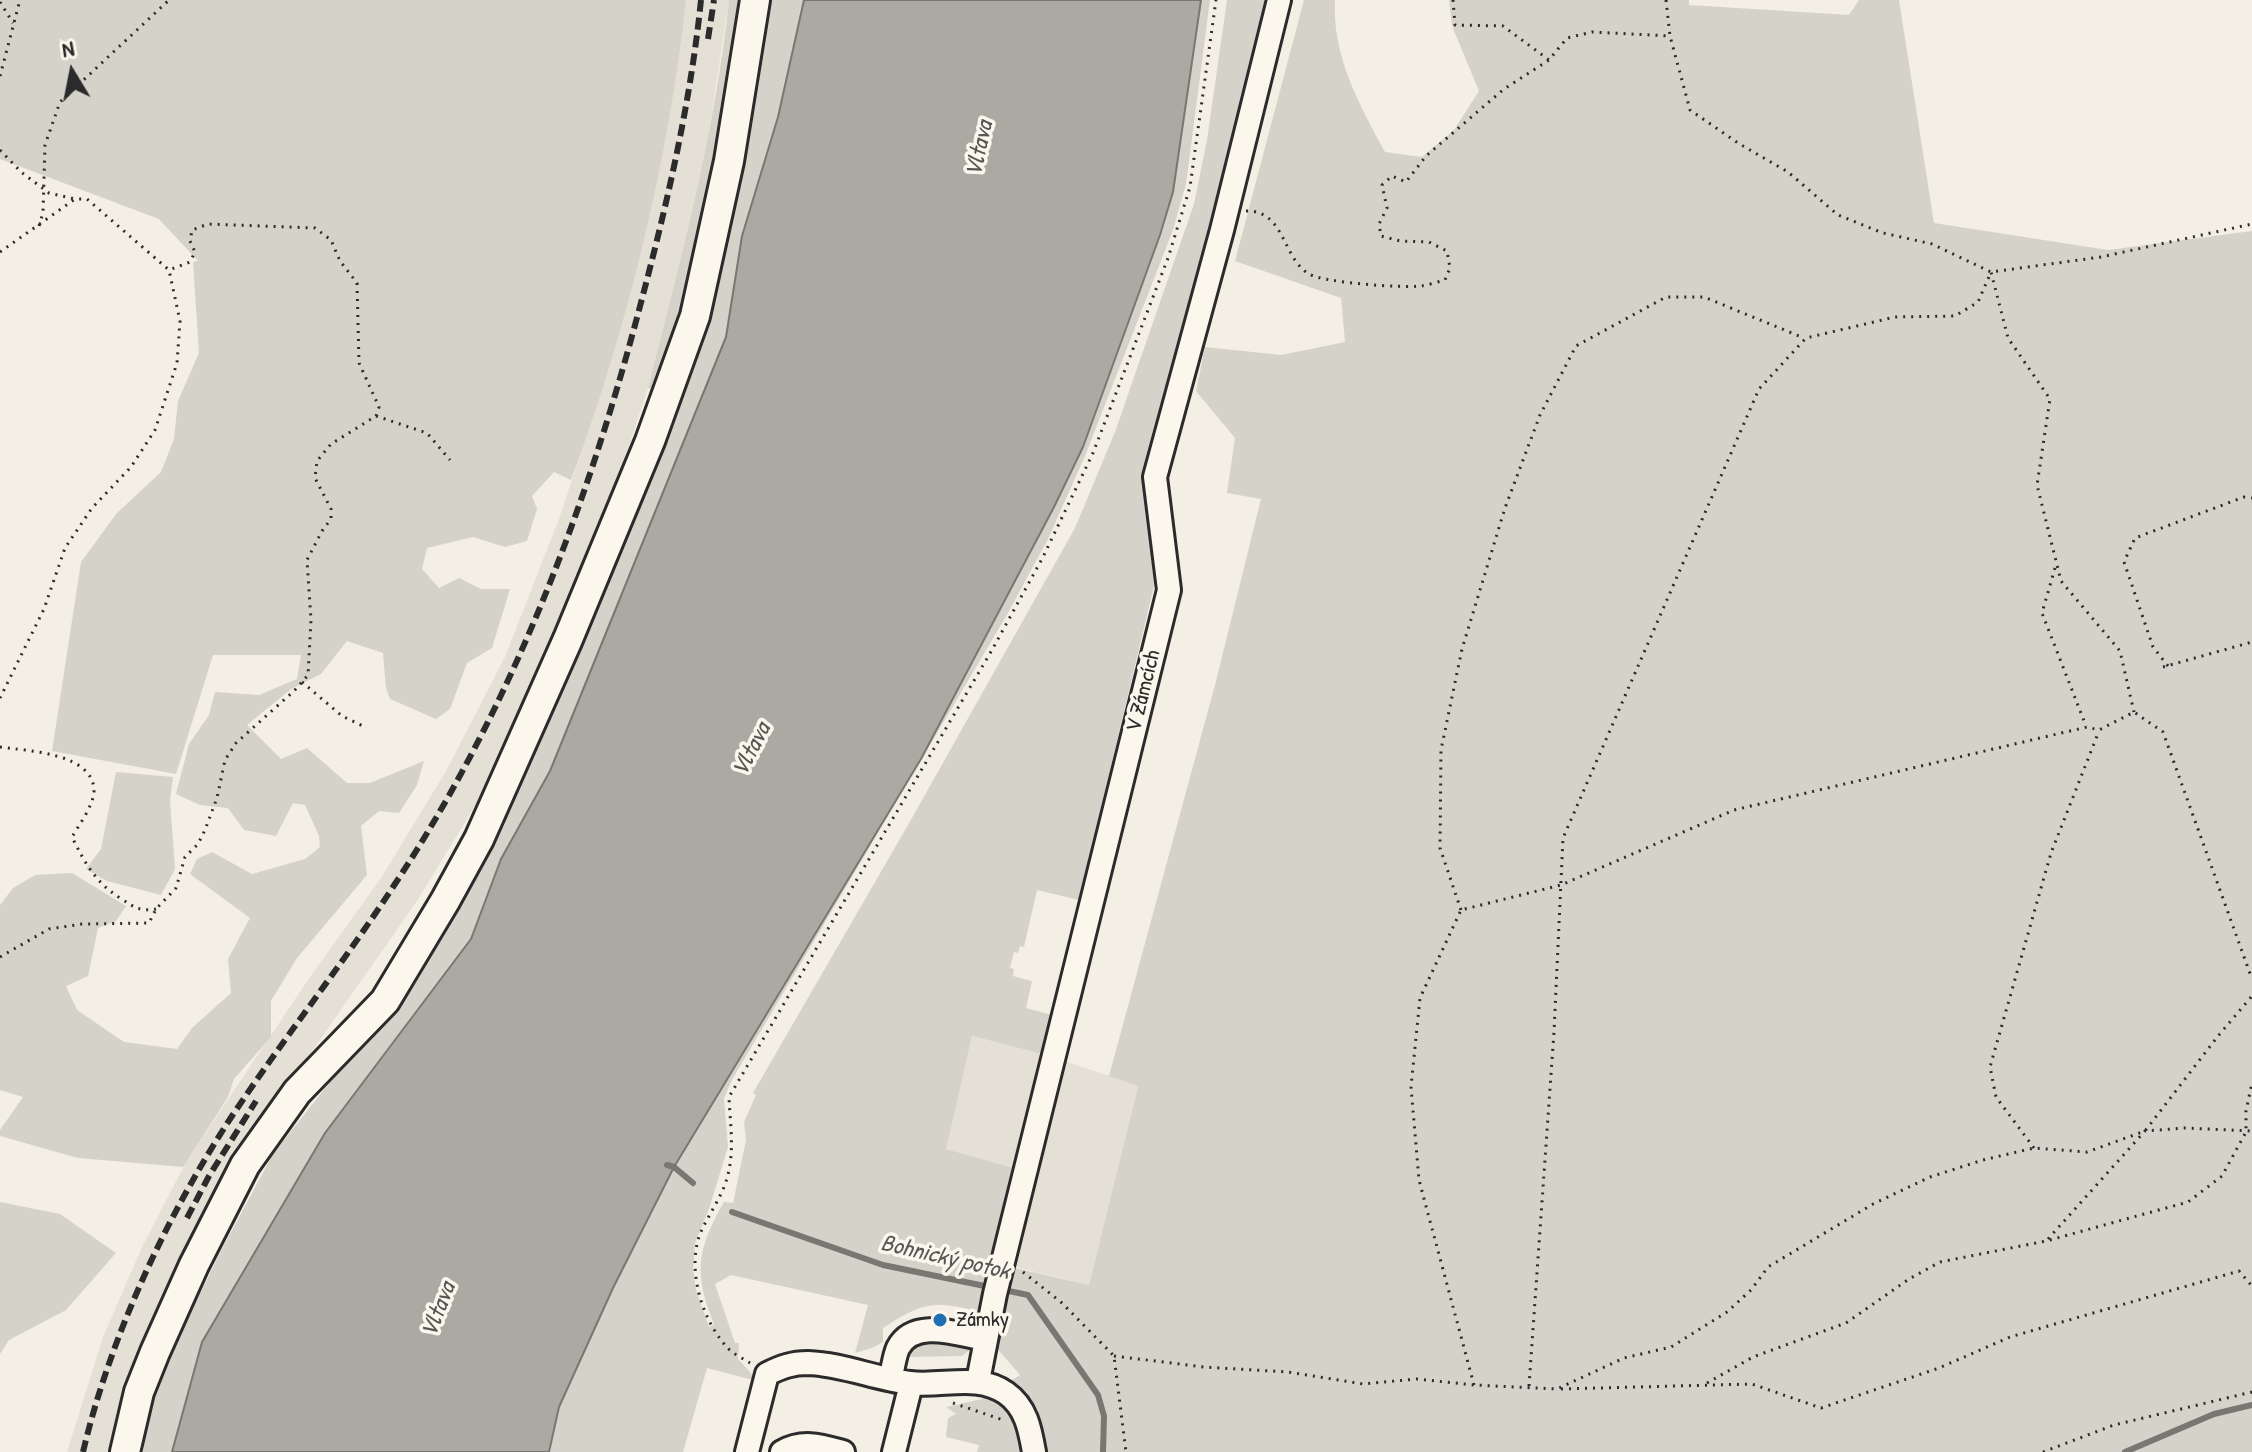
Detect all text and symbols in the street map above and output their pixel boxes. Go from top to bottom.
north arrow [32,32,112,112]
text: N [59,33,76,64]
water label: Vltava [960,118,1000,180]
street label: V Zámcích [1121,647,1167,735]
water label: Vltava [726,718,778,782]
water label: Bohnický potok [878,1229,1012,1287]
water label: Vltava [415,1278,463,1342]
place label: Zámky [956,1307,1009,1333]
marker: Zámky [931,1311,949,1329]

